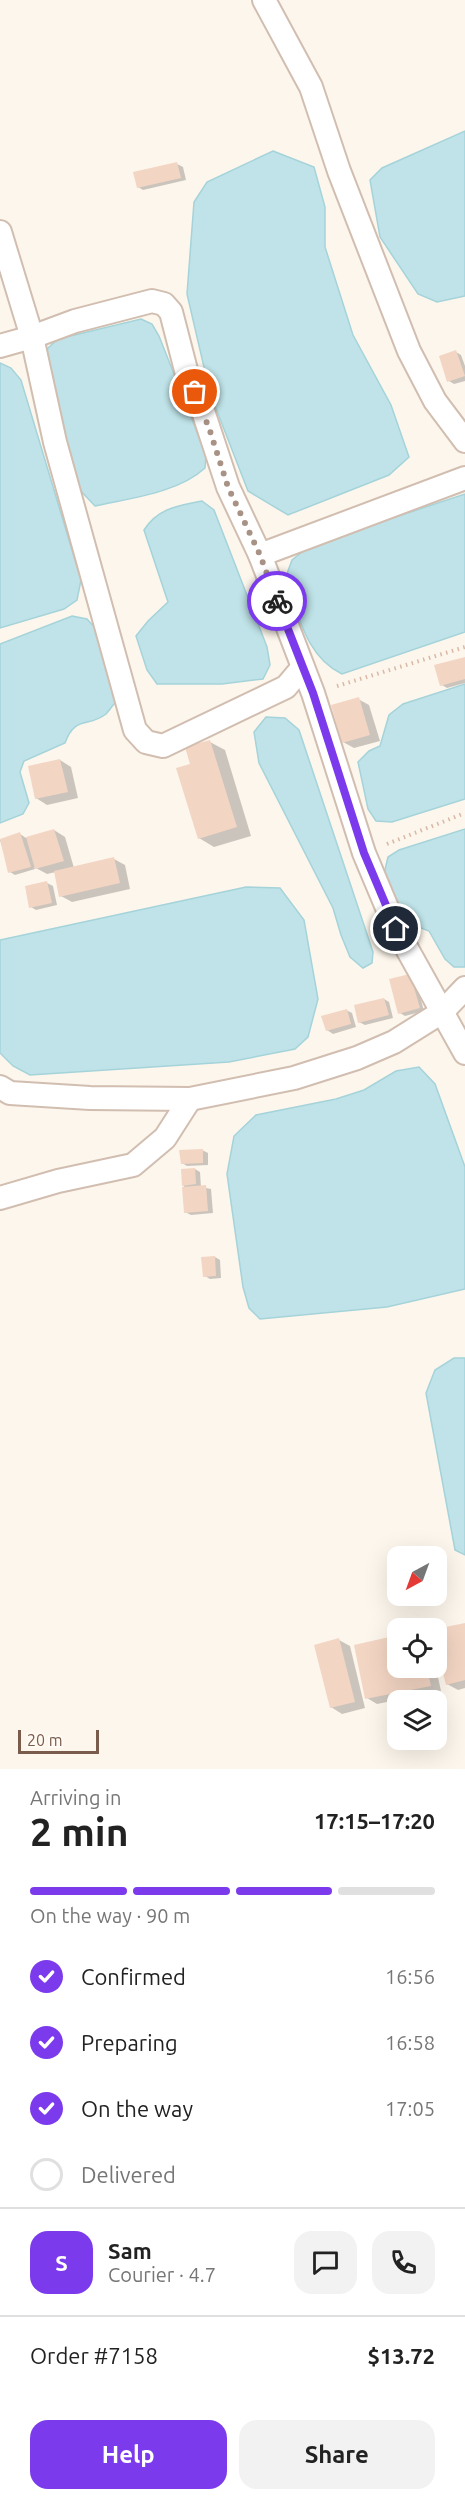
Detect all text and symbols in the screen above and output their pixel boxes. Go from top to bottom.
pin [169,366,220,417]
icon: bag [178,375,211,408]
courier [247,571,307,631]
icon: bike [261,585,294,618]
pin [370,903,421,954]
icon: home [379,912,412,945]
north arrow [387,1546,447,1606]
map controls [387,1546,447,1750]
button: locate [387,1618,447,1678]
button: layers [387,1690,447,1750]
scale bar [18,1727,99,1754]
text: 20 m [27,1731,63,1749]
text: Arriving in [30,1786,121,1809]
text: 17:15–17:20 [314,1808,435,1833]
text: 2 min [30,1810,129,1853]
text: On the way · 90 m [30,1904,190,1927]
icon: check [30,1960,63,1993]
text: Confirmed [81,1964,186,1989]
text: 16:56 [385,1965,435,1988]
icon: check [30,2026,63,2059]
text: Preparing [81,2030,178,2055]
text: 16:58 [385,2031,435,2054]
icon: check [30,2092,63,2125]
text: On the way [81,2096,193,2121]
text: 17:05 [385,2097,435,2120]
text: Delivered [81,2162,176,2187]
button: chat [294,2231,357,2294]
button: phone [372,2231,435,2294]
text: Sam [108,2238,152,2263]
text: S [55,2250,68,2275]
text: Courier · 4.7 [108,2263,216,2286]
text: Order #7158 [30,2343,158,2368]
text: $13.72 [368,2343,435,2368]
button: Help [30,2420,227,2489]
button: Share [239,2420,435,2489]

